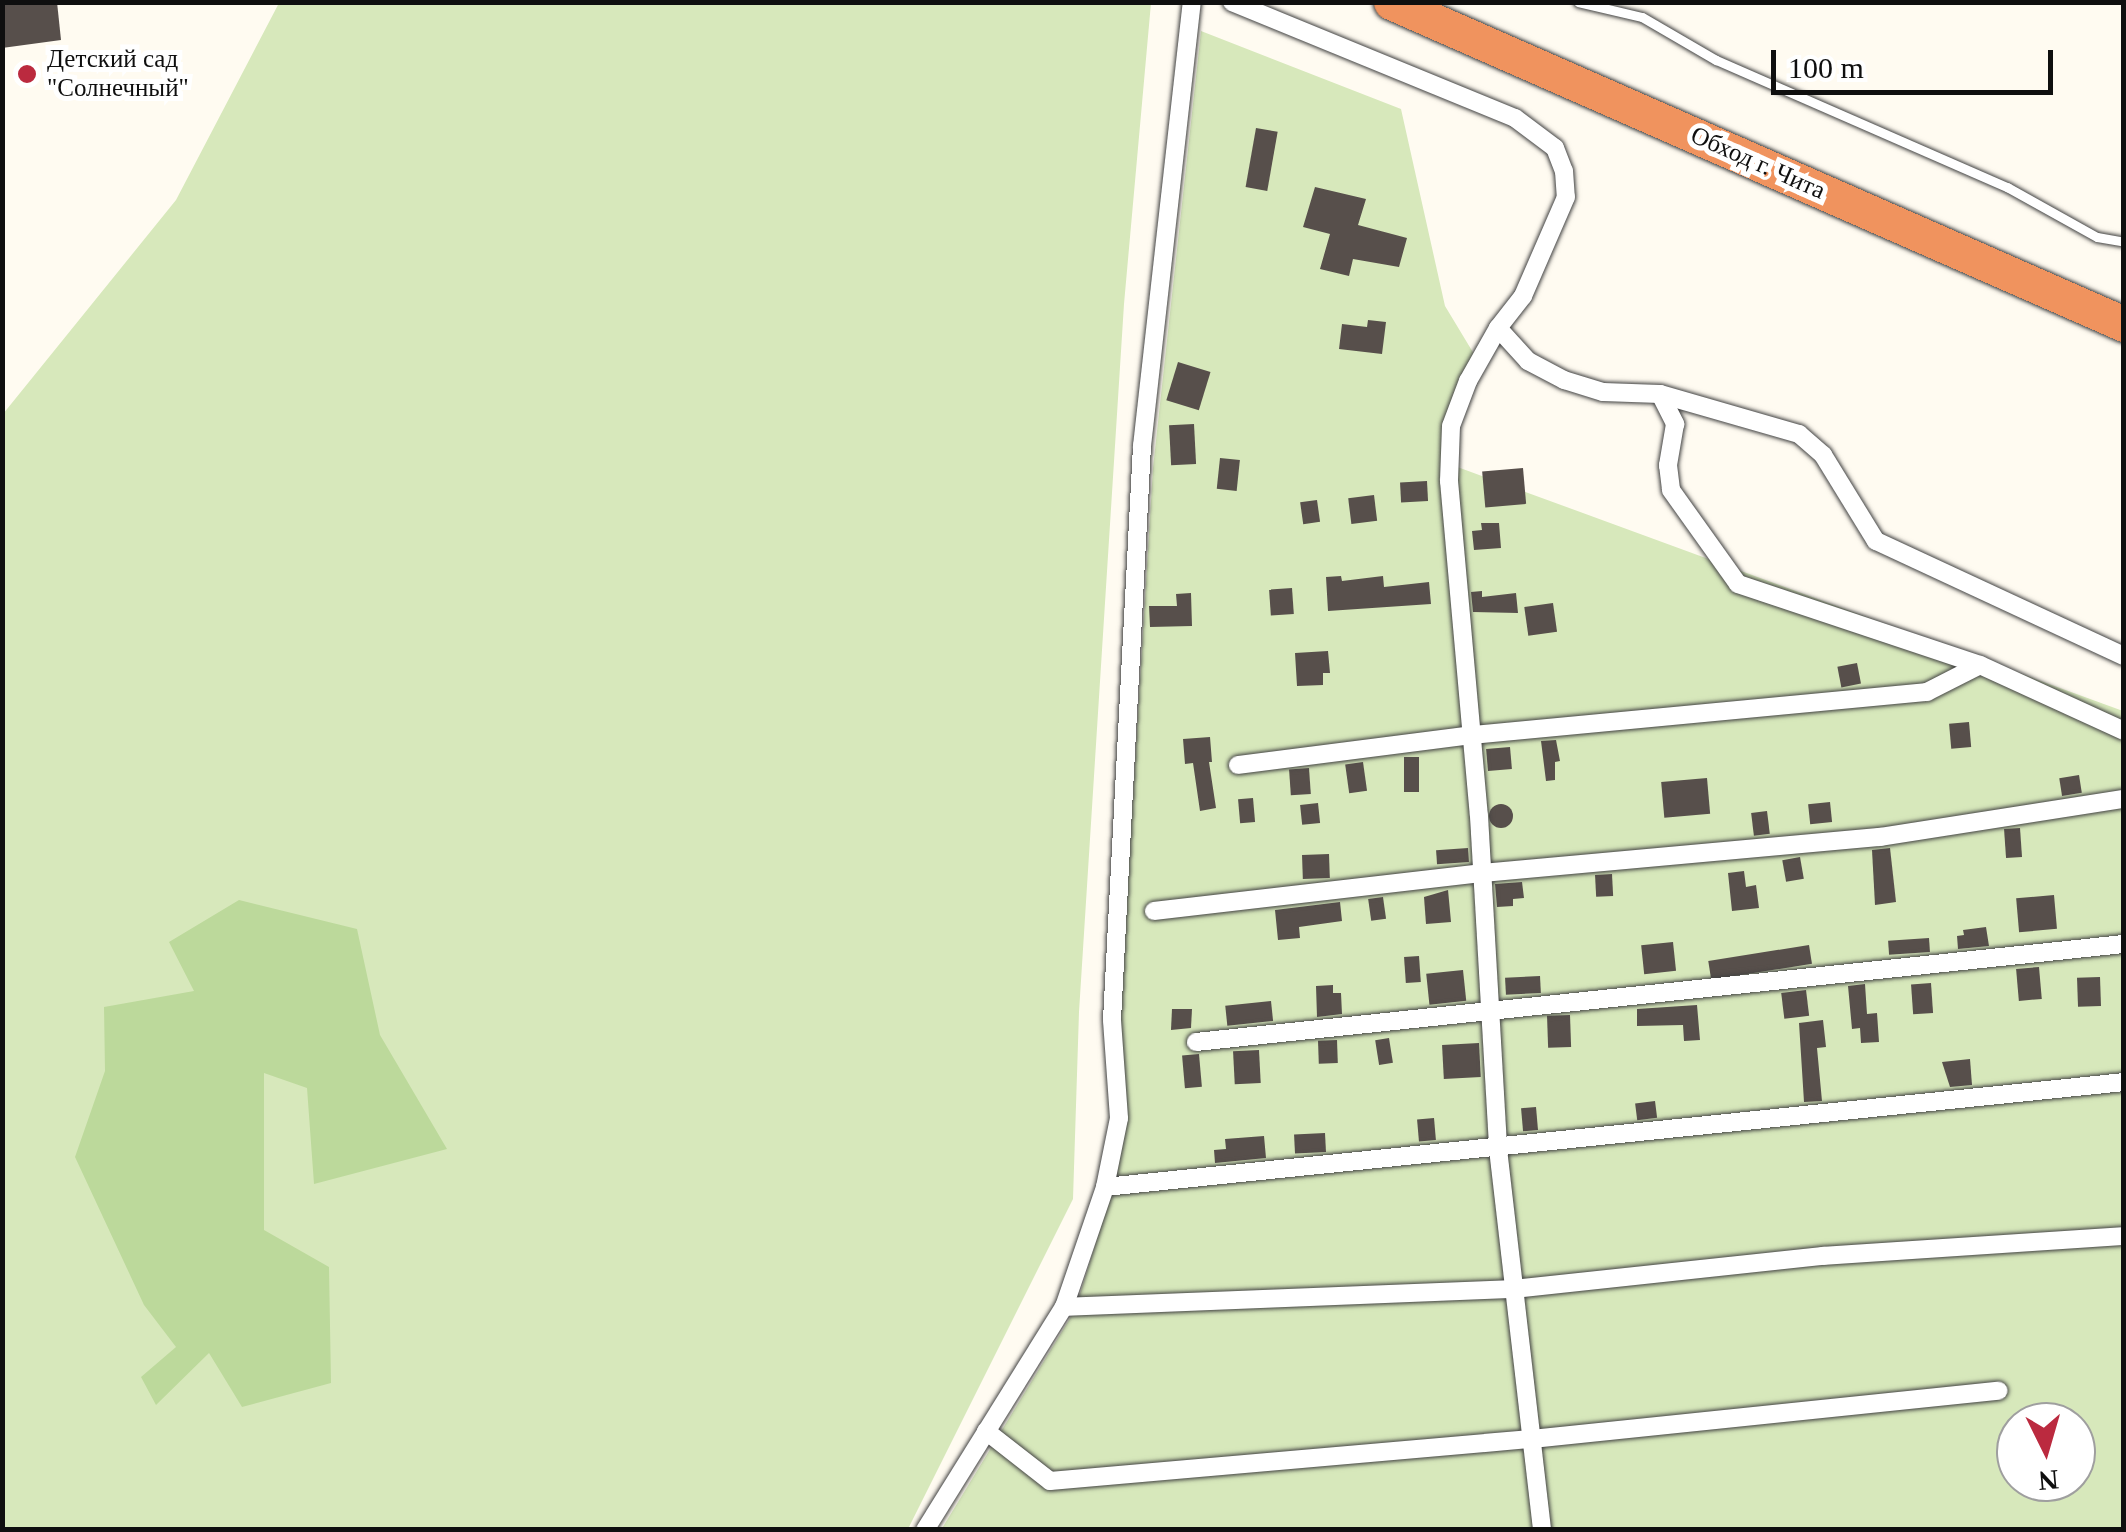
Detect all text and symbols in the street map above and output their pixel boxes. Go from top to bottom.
scale bar [1776,30,2058,92]
place label: Детский сад "Солнечный" [47,45,189,104]
text: 100 m [1788,51,1864,84]
marker: Детский сад "Солнечный" [16,63,38,85]
street label: Обход г. Чита [1686,120,1830,206]
north arrow [1996,1402,2096,1502]
text: N [2037,1464,2060,1497]

